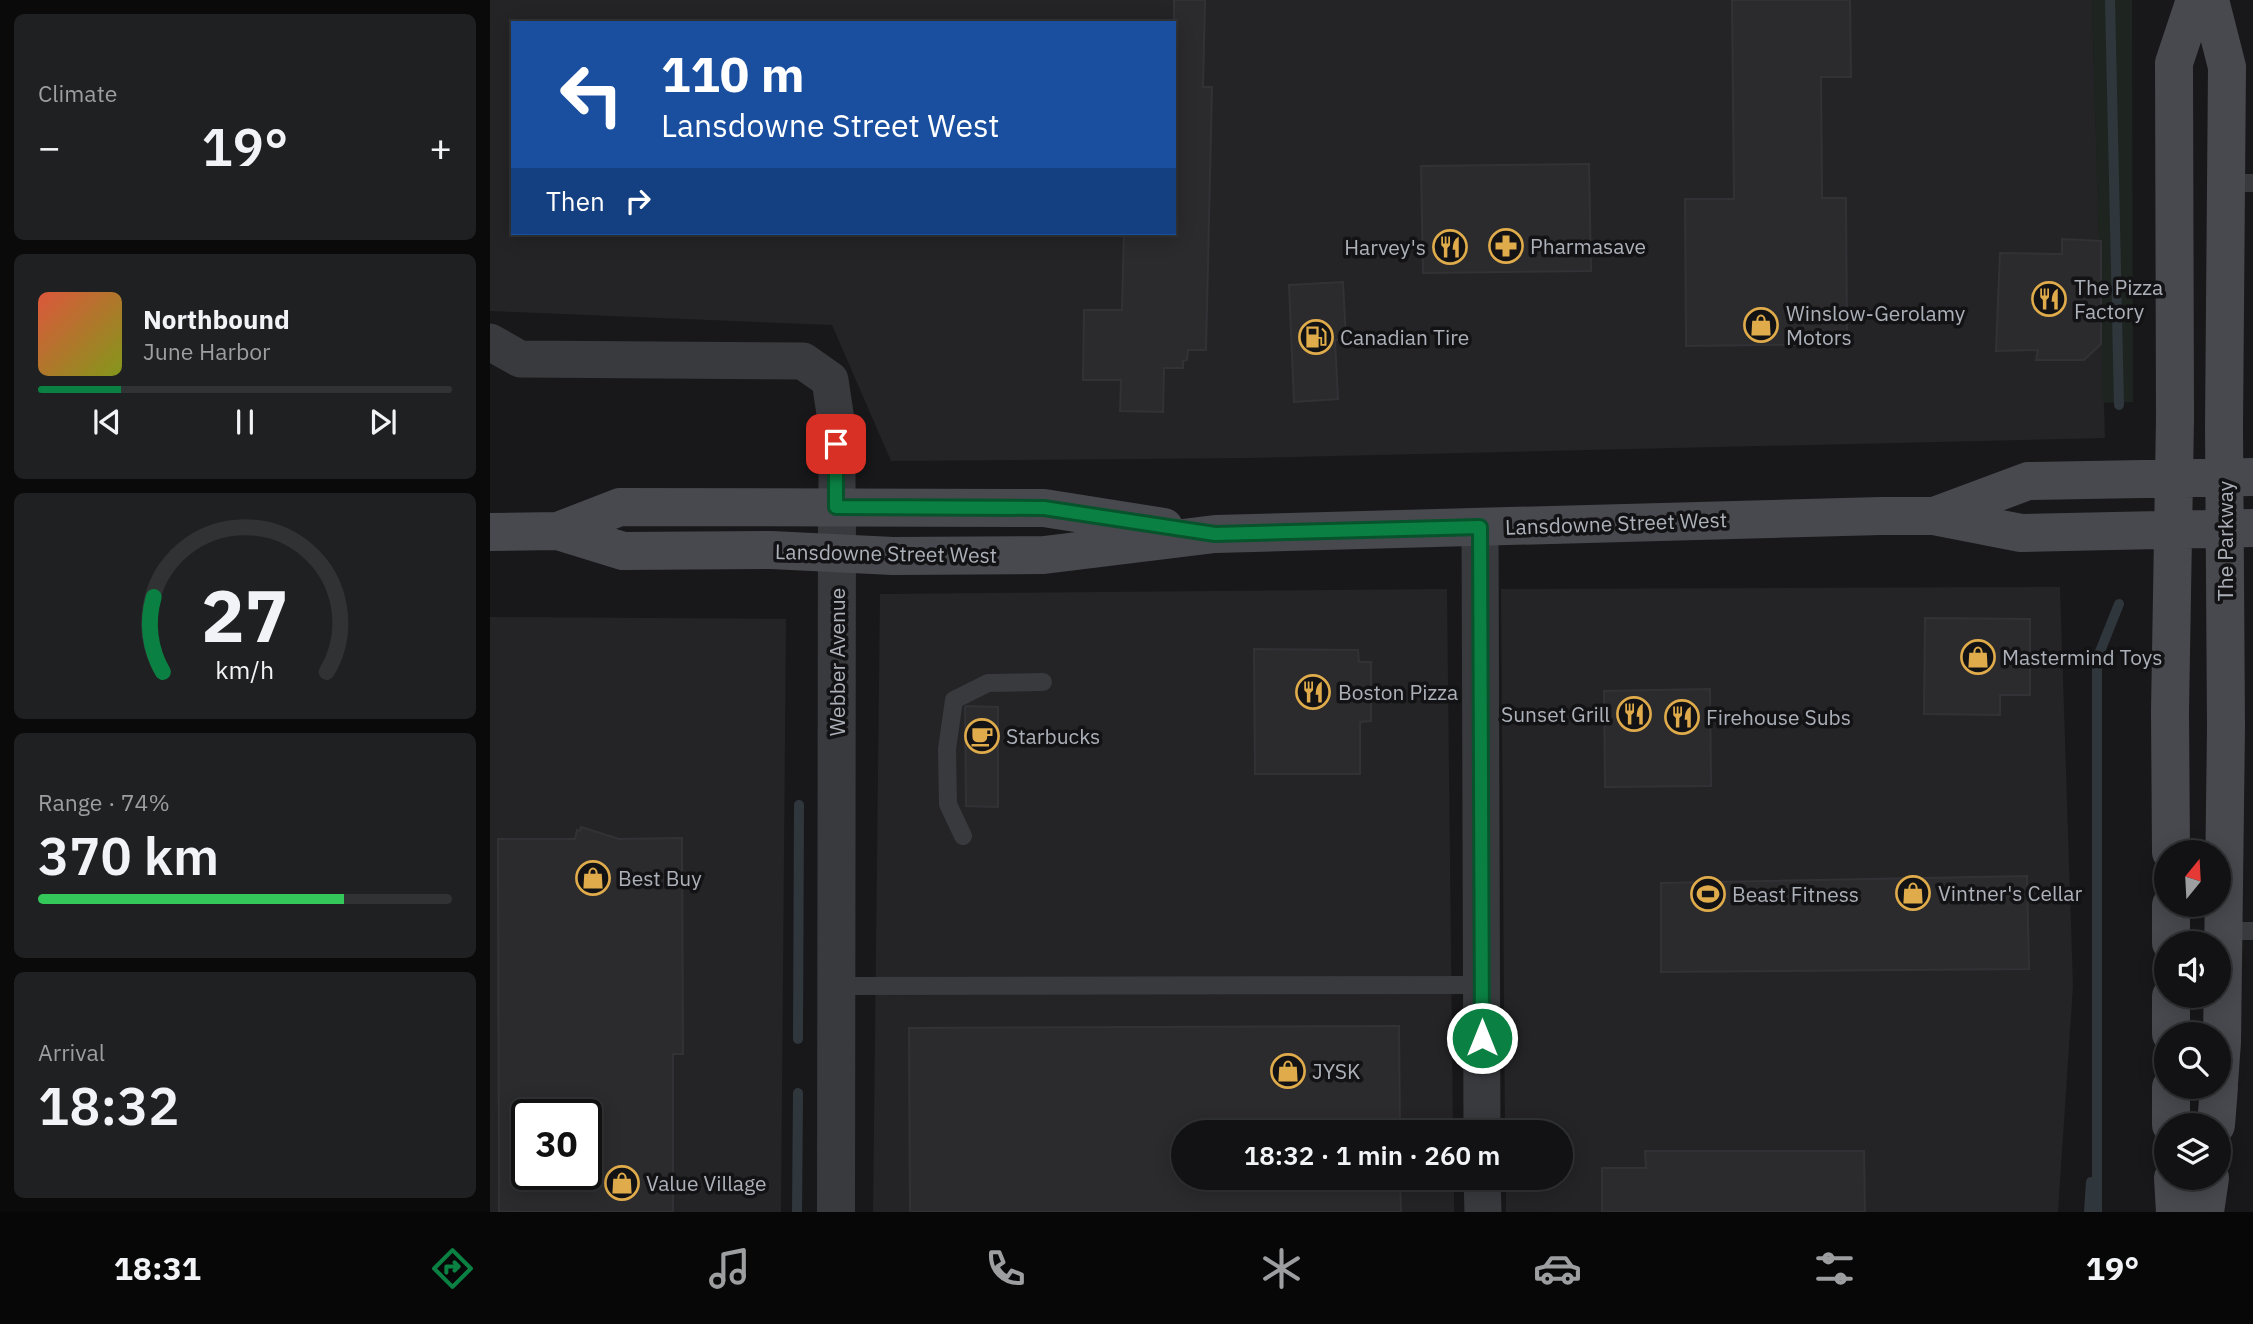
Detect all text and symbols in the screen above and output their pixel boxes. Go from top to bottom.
text: 110 m [661,42,805,105]
icon: left [546,49,637,140]
text: Climate [38,78,117,108]
text: Lansdowne Street West [661,104,1000,146]
text: 19° [202,113,288,180]
text: − [38,122,61,171]
text: + [429,122,452,171]
icon: right [619,182,657,220]
text: Then [546,184,605,218]
pharmacy icon: Pharmasave [1487,227,1525,265]
restaurant icon: Harvey's [1431,228,1469,266]
place label: Pharmasave [1530,232,1646,260]
place label: Harvey's [1344,233,1426,261]
place label: The Pizza Factory [2074,273,2163,325]
restaurant icon: The Pizza Factory [2030,280,2068,318]
place label: Winslow-Gerolamy Motors [1786,299,1966,351]
text: Northbound [143,302,290,336]
shop icon: Winslow-Gerolamy Motors [1742,306,1780,344]
fuel station icon: Canadian Tire [1297,318,1335,356]
place label: Canadian Tire [1340,323,1469,351]
text: June Harbor [143,336,271,366]
icon: previous [88,403,126,441]
icon: pause [226,403,264,441]
icon: next [364,403,402,441]
pin [806,414,866,474]
icon: arrive [817,425,855,463]
street label: The Parkway [2211,480,2239,601]
street label: Lansdowne Street West [1504,505,1728,541]
street label: Lansdowne Street West [775,537,997,569]
text: 27 [201,567,289,662]
street label: Webber Avenue [823,588,851,736]
shop icon: Mastermind Toys [1959,638,1997,676]
place label: Mastermind Toys [2002,643,2162,671]
text: km/h [216,653,274,686]
restaurant icon: Boston Pizza [1294,673,1332,711]
place label: Boston Pizza [1338,678,1458,706]
restaurant icon: Sunset Grill [1615,695,1653,733]
restaurant icon: Firehouse Subs [1663,698,1701,736]
place label: Sunset Grill [1501,700,1610,728]
place label: Firehouse Subs [1706,703,1851,731]
cafe icon: Starbucks [963,717,1001,755]
place label: Starbucks [1006,722,1100,750]
text: Range · 74% [38,787,170,817]
text: 370 km [38,822,219,889]
north arrow [2154,840,2231,917]
map controls [2154,840,2231,1190]
shop icon: Best Buy [574,859,612,897]
place label: Best Buy [618,864,702,892]
shop icon: Vintner's Cellar [1894,874,1932,912]
sports icon: Beast Fitness [1689,875,1727,913]
place label: Vintner's Cellar [1938,879,2082,907]
place label: Beast Fitness [1732,880,1859,908]
button: sound [2154,931,2231,1008]
position arrow [1445,1001,1519,1075]
button: search [2154,1022,2231,1099]
text: Arrival [38,1037,105,1067]
shop icon: JYSK [1269,1052,1307,1090]
place label: JYSK [1312,1057,1360,1085]
text: 18:32 [38,1072,179,1139]
speed limit sign: 30 [511,1099,602,1190]
button: layers [2154,1113,2231,1190]
text: 18:32 · 1 min · 260 m [1244,1138,1500,1172]
shop icon: Value Village [603,1164,641,1202]
place label: Value Village [646,1169,767,1197]
icon: directions [428,1244,477,1293]
icon: music [705,1244,754,1293]
icon: phone [981,1244,1030,1293]
icon: climate [1257,1244,1306,1293]
icon: car [1533,1244,1582,1293]
icon: filters [1810,1244,1859,1293]
text: 18:31 [114,1247,201,1289]
text: 19° [2086,1247,2139,1289]

